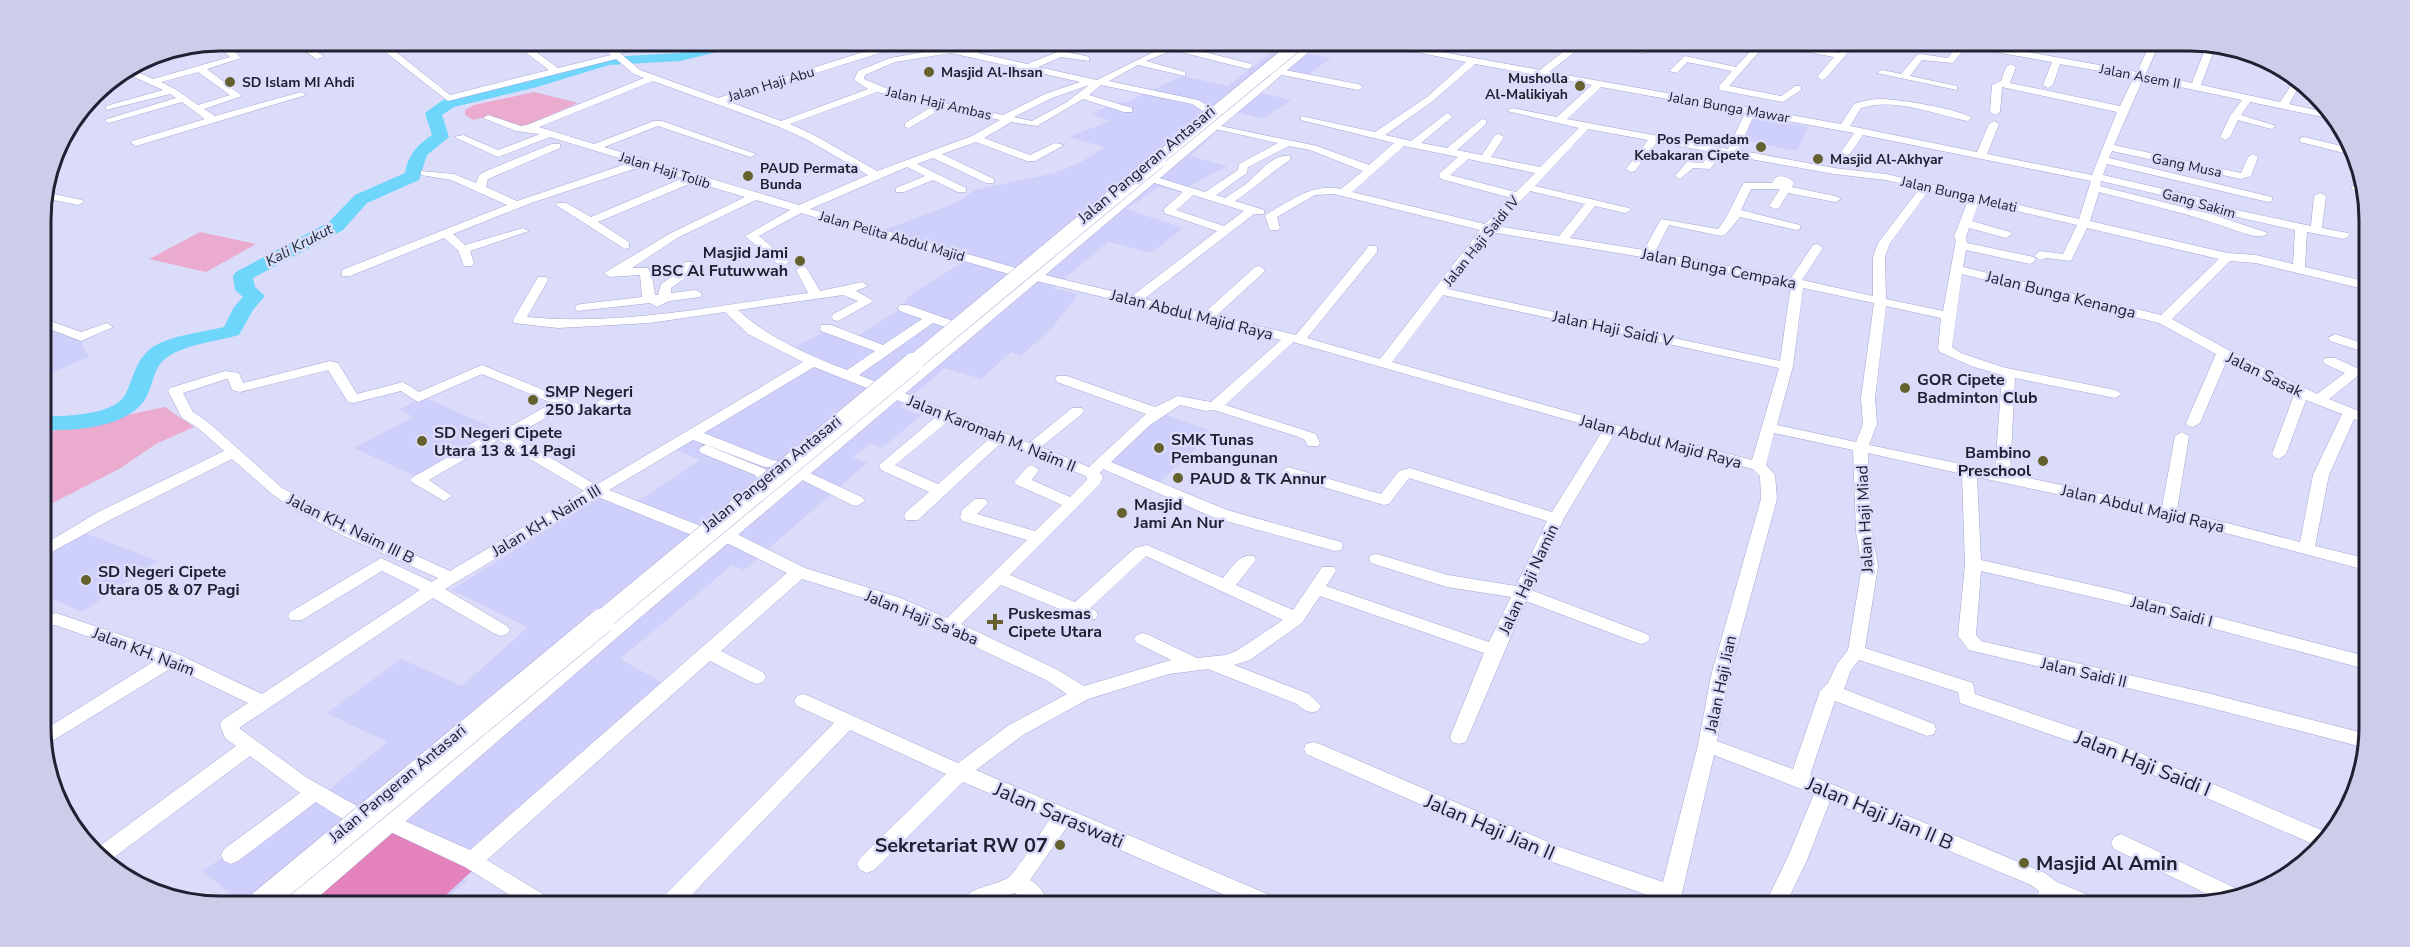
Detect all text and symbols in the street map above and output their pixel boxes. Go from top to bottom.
street label: Jalan Asem II [2097,59,2182,94]
street label: Jalan Haji Abu [725,62,817,107]
place label: Masjid Al-Ihsan [941,63,1043,82]
marker: Masjid Al-Ihsan [922,65,936,79]
place label: Musholla Al-Malikiyah [1485,69,1568,104]
place label: SD Islam MI Ahdi [242,73,355,92]
marker: SD Islam MI Ahdi [223,75,237,89]
marker: Musholla Al-Malikiyah [1573,79,1587,93]
street label: Jalan Haji Ambas [883,82,994,125]
street label: Jalan Bunga Mawar [1666,87,1791,128]
street label: Jalan Pangeran Antasari [1073,101,1220,229]
place label: Pos Pemadam Kebakaran Cipete [1634,130,1749,165]
marker: Pos Pemadam Kebakaran Cipete [1754,140,1768,154]
street label: Jalan Haji Tolib [616,147,713,193]
street label: Gang Musa [2150,149,2224,182]
place label: Masjid Al-Akhyar [1830,150,1944,169]
marker: Masjid Al-Akhyar [1811,152,1825,166]
place label: PAUD Permata Bunda [760,159,858,194]
marker: PAUD Permata Bunda [741,169,755,183]
street label: Jalan Bunga Melati [1898,172,2019,217]
street label: Gang Sakim [2160,184,2238,223]
street label: Jalan Haji Saidi IV [1439,192,1524,291]
street label: Jalan Pelita Abdul Majid [816,206,967,266]
water label: Kali Krukut [262,219,337,271]
place label: Masjid Jami BSC Al Futuwwah [651,242,788,282]
street label: Jalan Bunga Cempaka [1638,243,1798,295]
marker: Masjid Jami BSC Al Futuwwah [793,254,807,268]
street label: Jalan Bunga Kenanga [1983,265,2138,324]
street label: Jalan Abdul Majid Raya [1107,284,1275,346]
street label: Jalan Haji Saidi V [1550,305,1676,353]
street label: Jalan Sasak [2222,346,2307,403]
place label: GOR Cipete Badminton Club [1917,369,2038,409]
place label: SMP Negeri 250 Jakarta [545,381,633,421]
marker: GOR Cipete Badminton Club [1898,381,1912,395]
street label: Jalan Karomah M. Naim II [903,390,1079,478]
marker: SMP Negeri 250 Jakarta [526,393,540,407]
street label: Jalan Abdul Majid Raya [1576,409,1744,474]
street label: Jalan Pangeran Antasari [697,411,846,537]
place label: SD Negeri Cipete Utara 13 & 14 Pagi [434,422,576,462]
place label: SMK Tunas Pembangunan [1171,429,1278,469]
marker: SD Negeri Cipete Utara 13 & 14 Pagi [415,434,429,448]
marker: SMK Tunas Pembangunan [1152,441,1166,455]
place label: Bambino Preschool [1958,442,2031,482]
marker: Bambino Preschool [2036,454,2050,468]
street label: Jalan Haji Miad [1851,465,1879,574]
place label: PAUD & TK Annur [1190,468,1327,490]
marker: PAUD & TK Annur [1171,471,1185,485]
street label: Jalan KH. Naim III [487,479,605,563]
street label: Jalan Abdul Majid Raya [2058,479,2227,538]
street label: Jalan KH. Naim III B [282,488,418,569]
place label: Masjid Jami An Nur [1133,494,1225,534]
marker: Masjid Jami An Nur [1115,506,1129,520]
street label: Jalan Haji Namin [1493,521,1564,639]
place label: SD Negeri Cipete Utara 05 & 07 Pagi [98,561,240,601]
marker: SD Negeri Cipete Utara 05 & 07 Pagi [79,573,93,587]
street label: Jalan Haji Sa'aba [861,585,982,651]
street label: Jalan Saidi I [2128,591,2215,633]
place label: Puskesmas Cipete Utara [1008,603,1102,643]
marker: Puskesmas Cipete Utara [986,613,1004,631]
street label: Jalan KH. Naim [88,622,198,682]
street label: Jalan Haji Jian [1700,634,1742,736]
street label: Jalan Saidi II [2038,652,2129,694]
street label: Jalan Pangeran Antasari [324,720,471,848]
street label: Jalan Haji Saidi I [2070,724,2215,803]
street label: Jalan Haji Jian II B [1801,770,1958,857]
street label: Jalan Saraswati [989,775,1128,855]
street label: Jalan Haji Jian II [1420,788,1559,867]
place label: Sekretariat RW 07 [875,832,1048,859]
marker: Sekretariat RW 07 [1053,838,1067,852]
place label: Masjid Al Amin [2036,850,2178,877]
marker: Masjid Al Amin [2017,856,2031,870]

